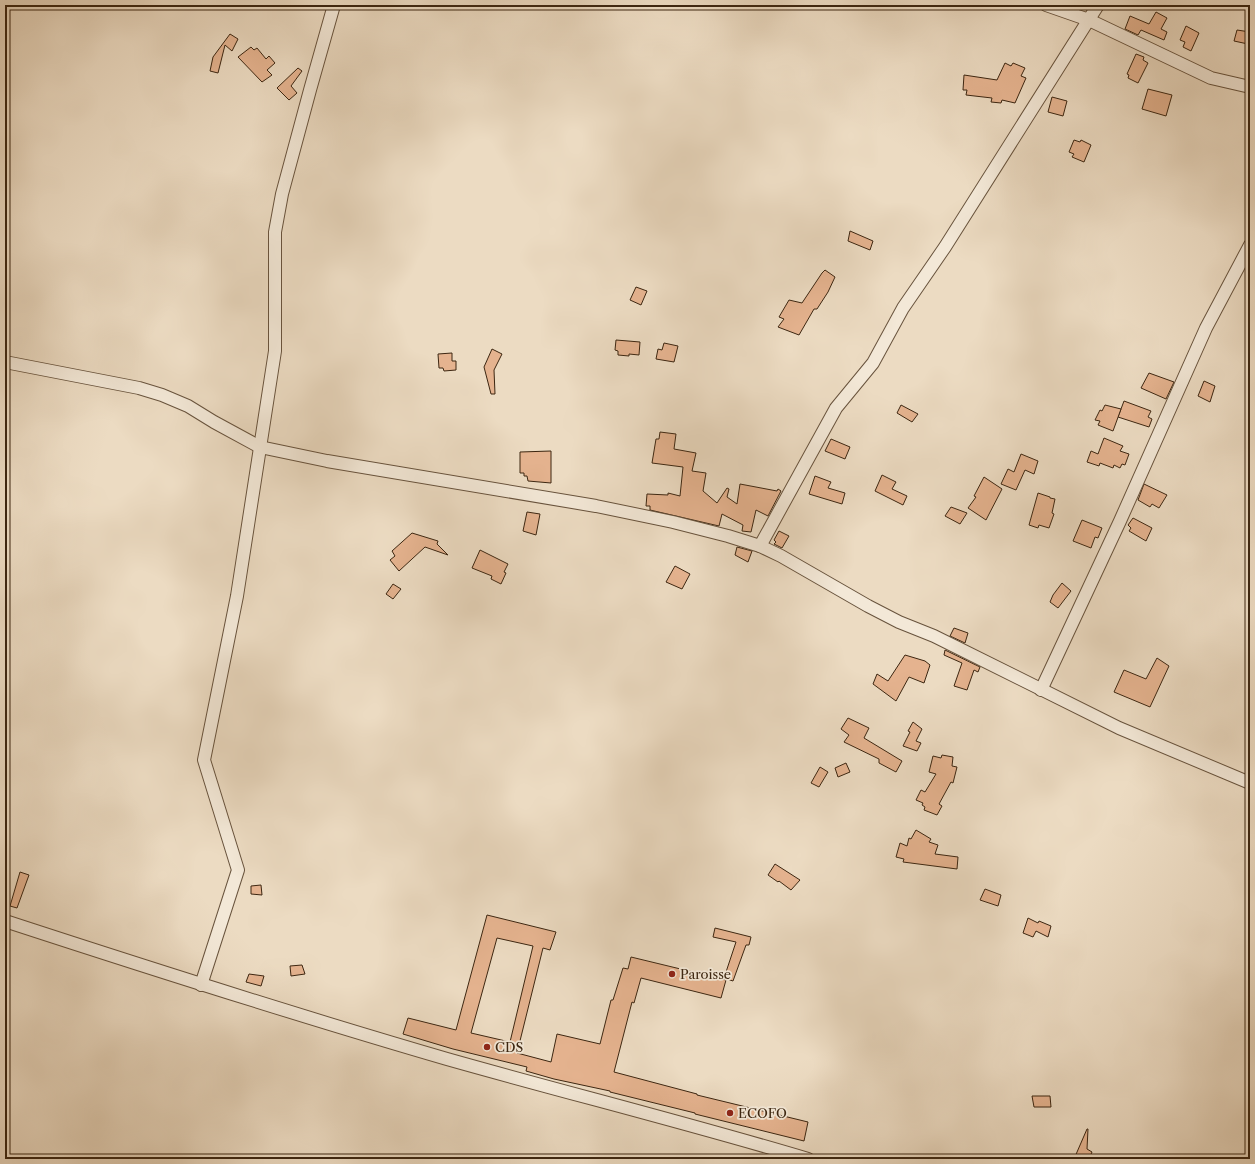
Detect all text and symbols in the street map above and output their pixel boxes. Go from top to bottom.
place label: Paroisse [680,966,731,982]
marker: Paroisse [667,969,677,979]
place label: CDS [495,1039,524,1055]
marker: CDS [482,1042,492,1052]
place label: ECOFO [738,1105,787,1121]
marker: ECOFO [725,1108,735,1118]

